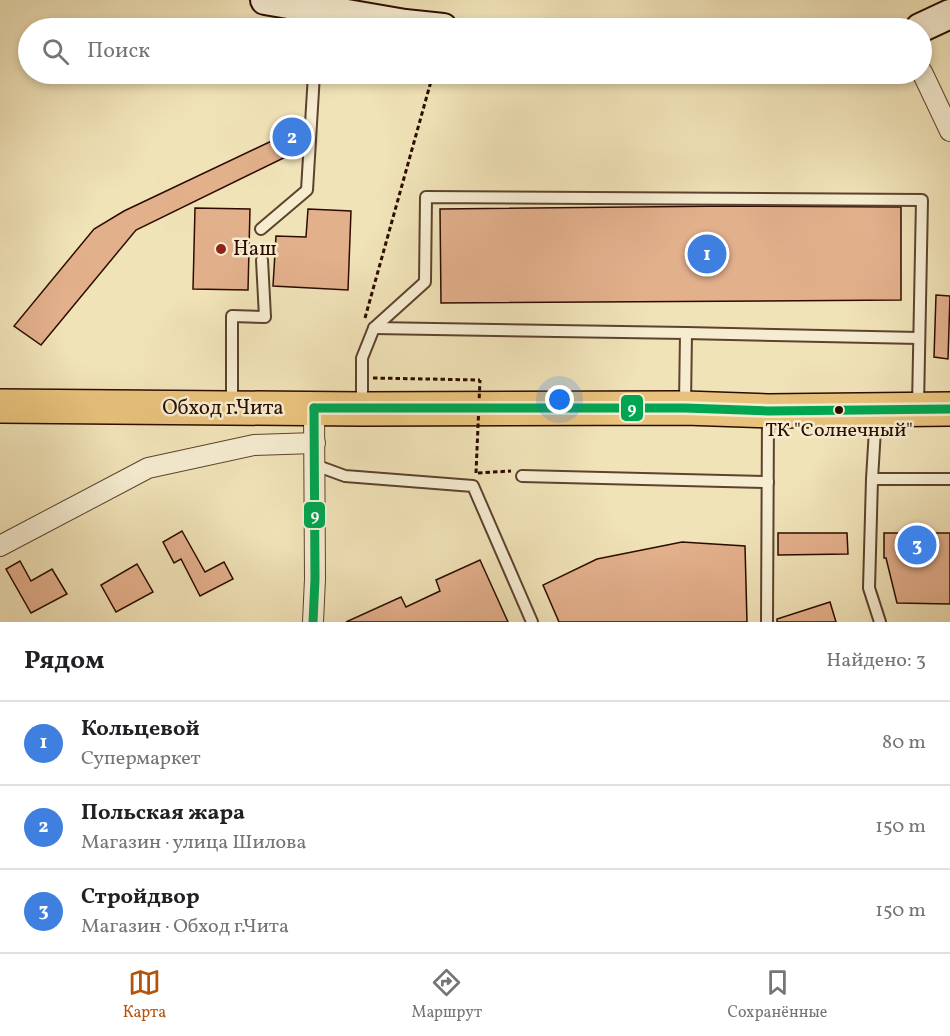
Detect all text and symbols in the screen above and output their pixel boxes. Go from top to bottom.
search box [18,18,932,84]
icon: search [39,35,72,68]
text: Поиск [87,36,150,67]
pin: 2 [272,114,312,160]
pin: 1 [688,232,726,276]
place label: Наш [233,235,277,264]
marker: Наш [214,242,228,256]
your location [545,385,574,414]
street label: Обход г.Чита [162,394,284,423]
line badge: 9 [620,394,644,422]
text: 9 [628,399,637,421]
marker: ТК "Солнечный" [833,404,845,416]
place label: ТК "Солнечный" [765,417,913,445]
line badge: 9 [303,501,326,529]
text: 9 [311,506,320,528]
pin: 3 [898,522,936,568]
text: Рядом [24,643,104,679]
text: Найдено: 3 [826,647,926,675]
text: Кольцевой [81,714,200,745]
text: 1 [39,729,48,757]
text: 80 m [882,729,926,757]
text: Супермаркет [81,745,201,773]
text: Польская жара [81,798,245,829]
text: 2 [38,813,49,841]
text: 150 m [875,813,926,841]
text: Магазин · улица Шилова [81,829,306,857]
text: Стройдвор [81,882,200,913]
text: 3 [38,897,49,925]
text: 150 m [875,897,926,925]
text: Магазин · Обход г.Чита [81,913,289,941]
tab: Карта [123,966,166,1024]
tab: Маршрут [411,966,482,1024]
tab: Сохранённые [727,966,827,1024]

